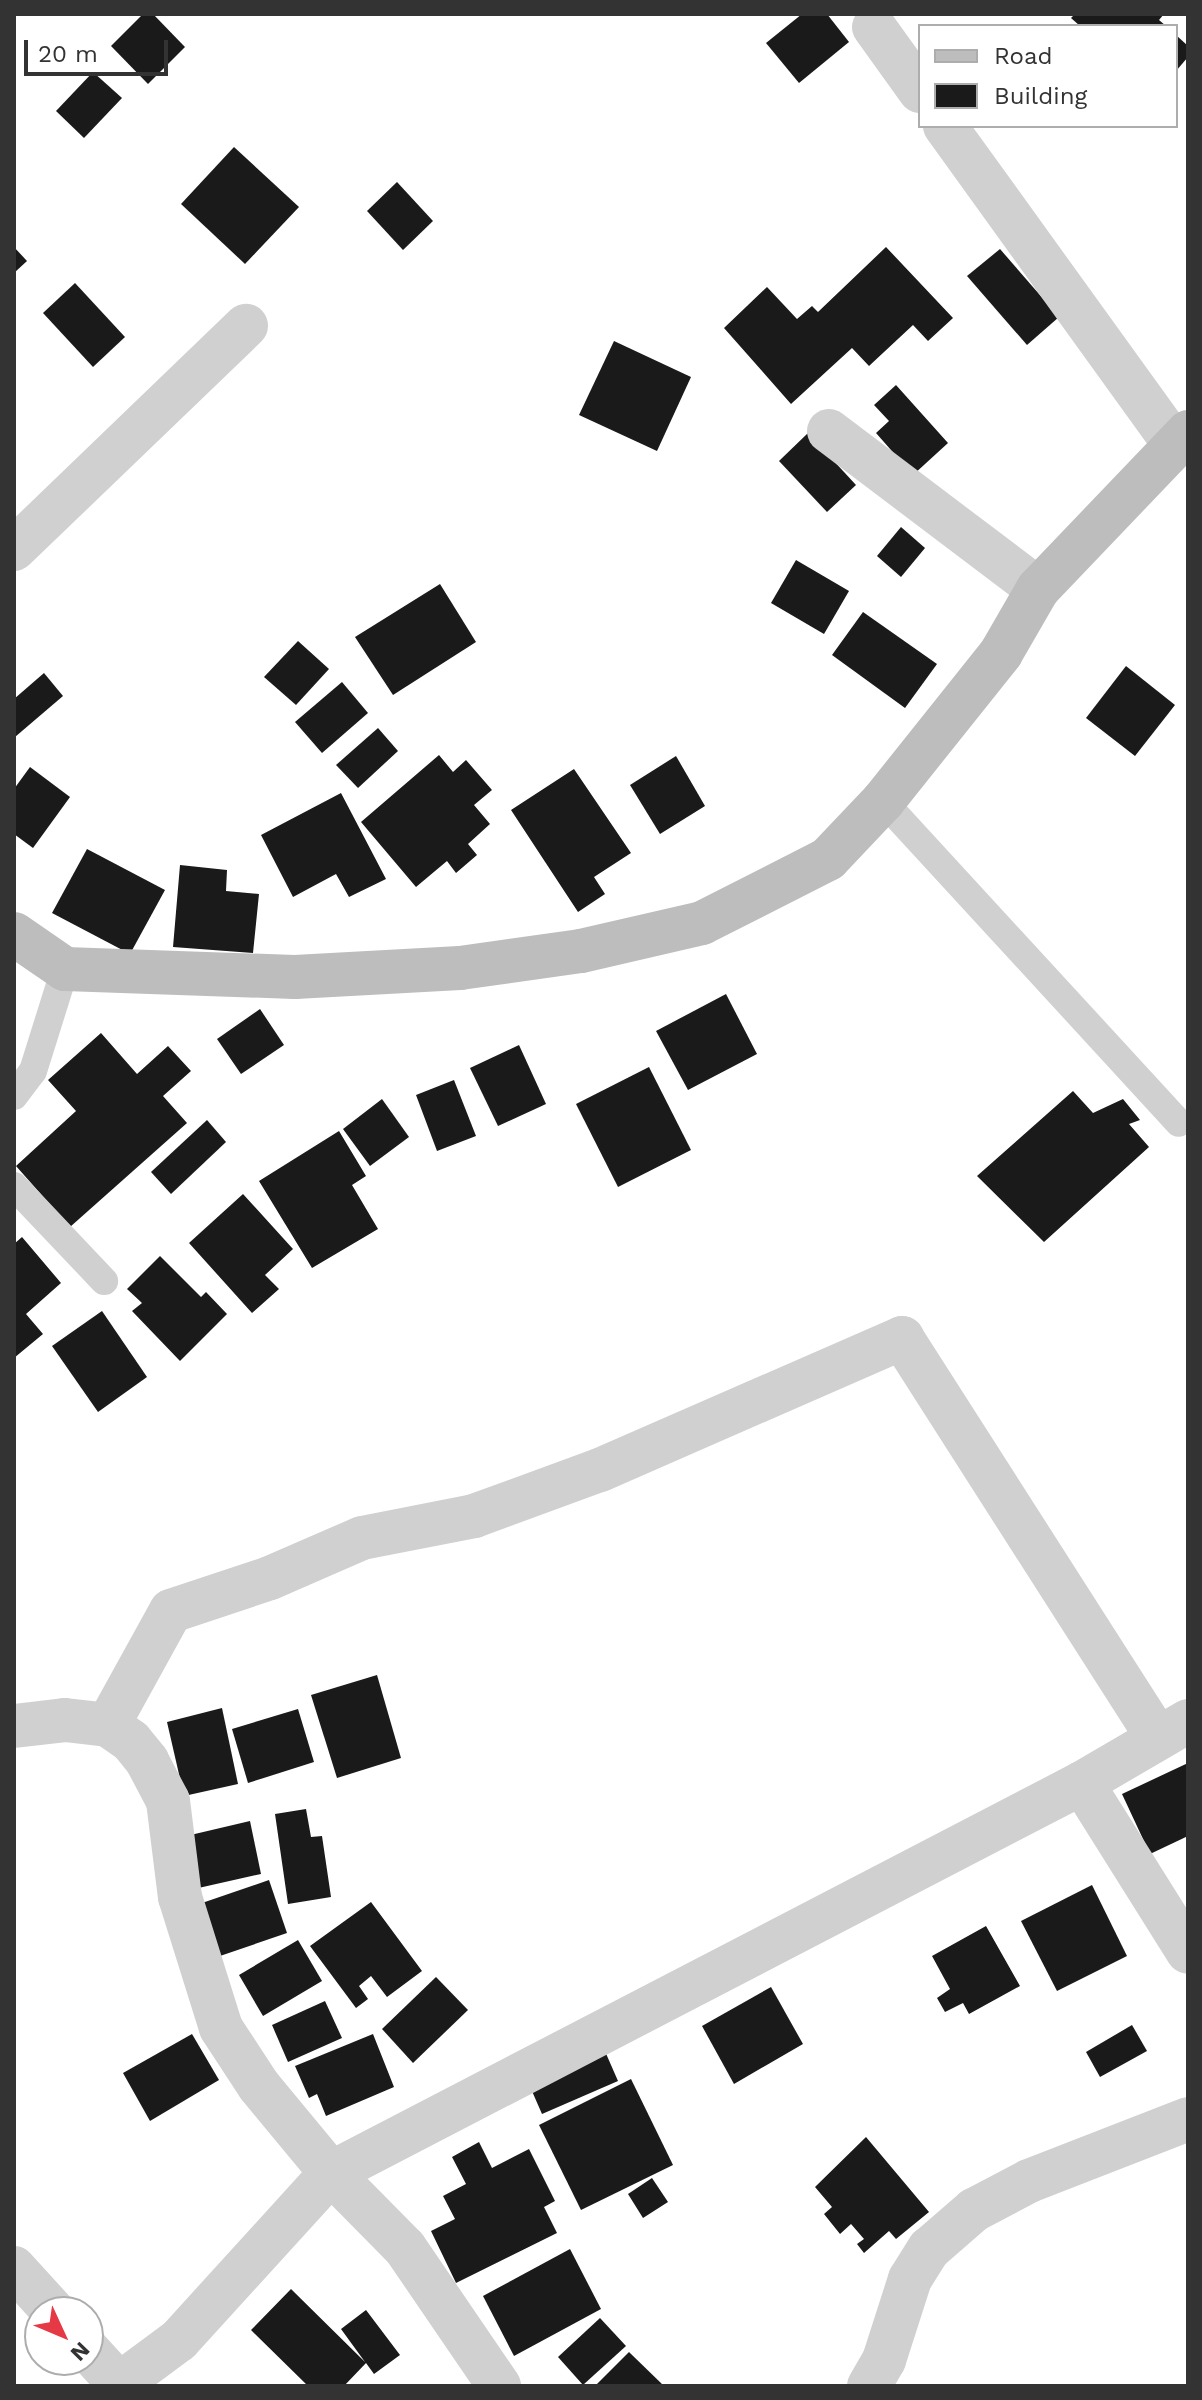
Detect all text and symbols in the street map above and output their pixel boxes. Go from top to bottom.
scale bar [28,24,172,74]
legend [918,24,1178,128]
text: 20 m [38,40,98,68]
text: Road [994,42,1053,70]
text: Building [994,82,1087,110]
north arrow [24,2296,104,2376]
text: N [66,2337,95,2366]

